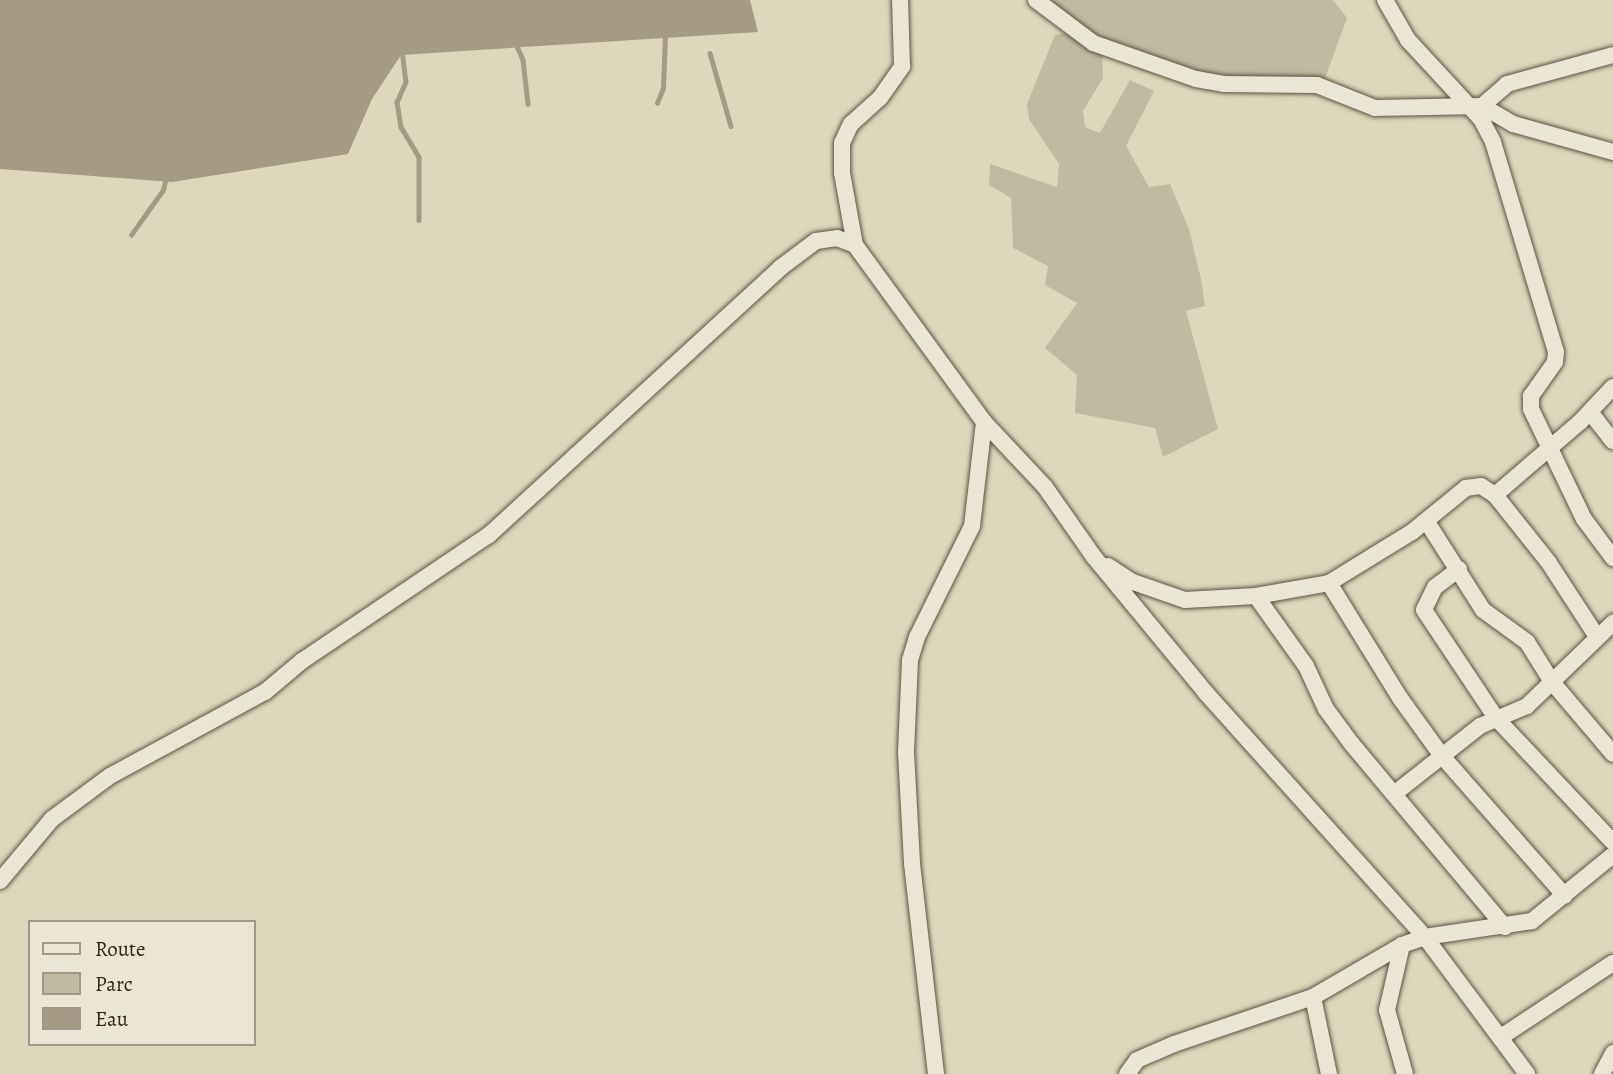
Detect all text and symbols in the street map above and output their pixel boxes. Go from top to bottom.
legend [28,920,256,1046]
text: Route [95,935,145,963]
text: Parc [95,970,133,998]
text: Eau [95,1005,128,1033]

